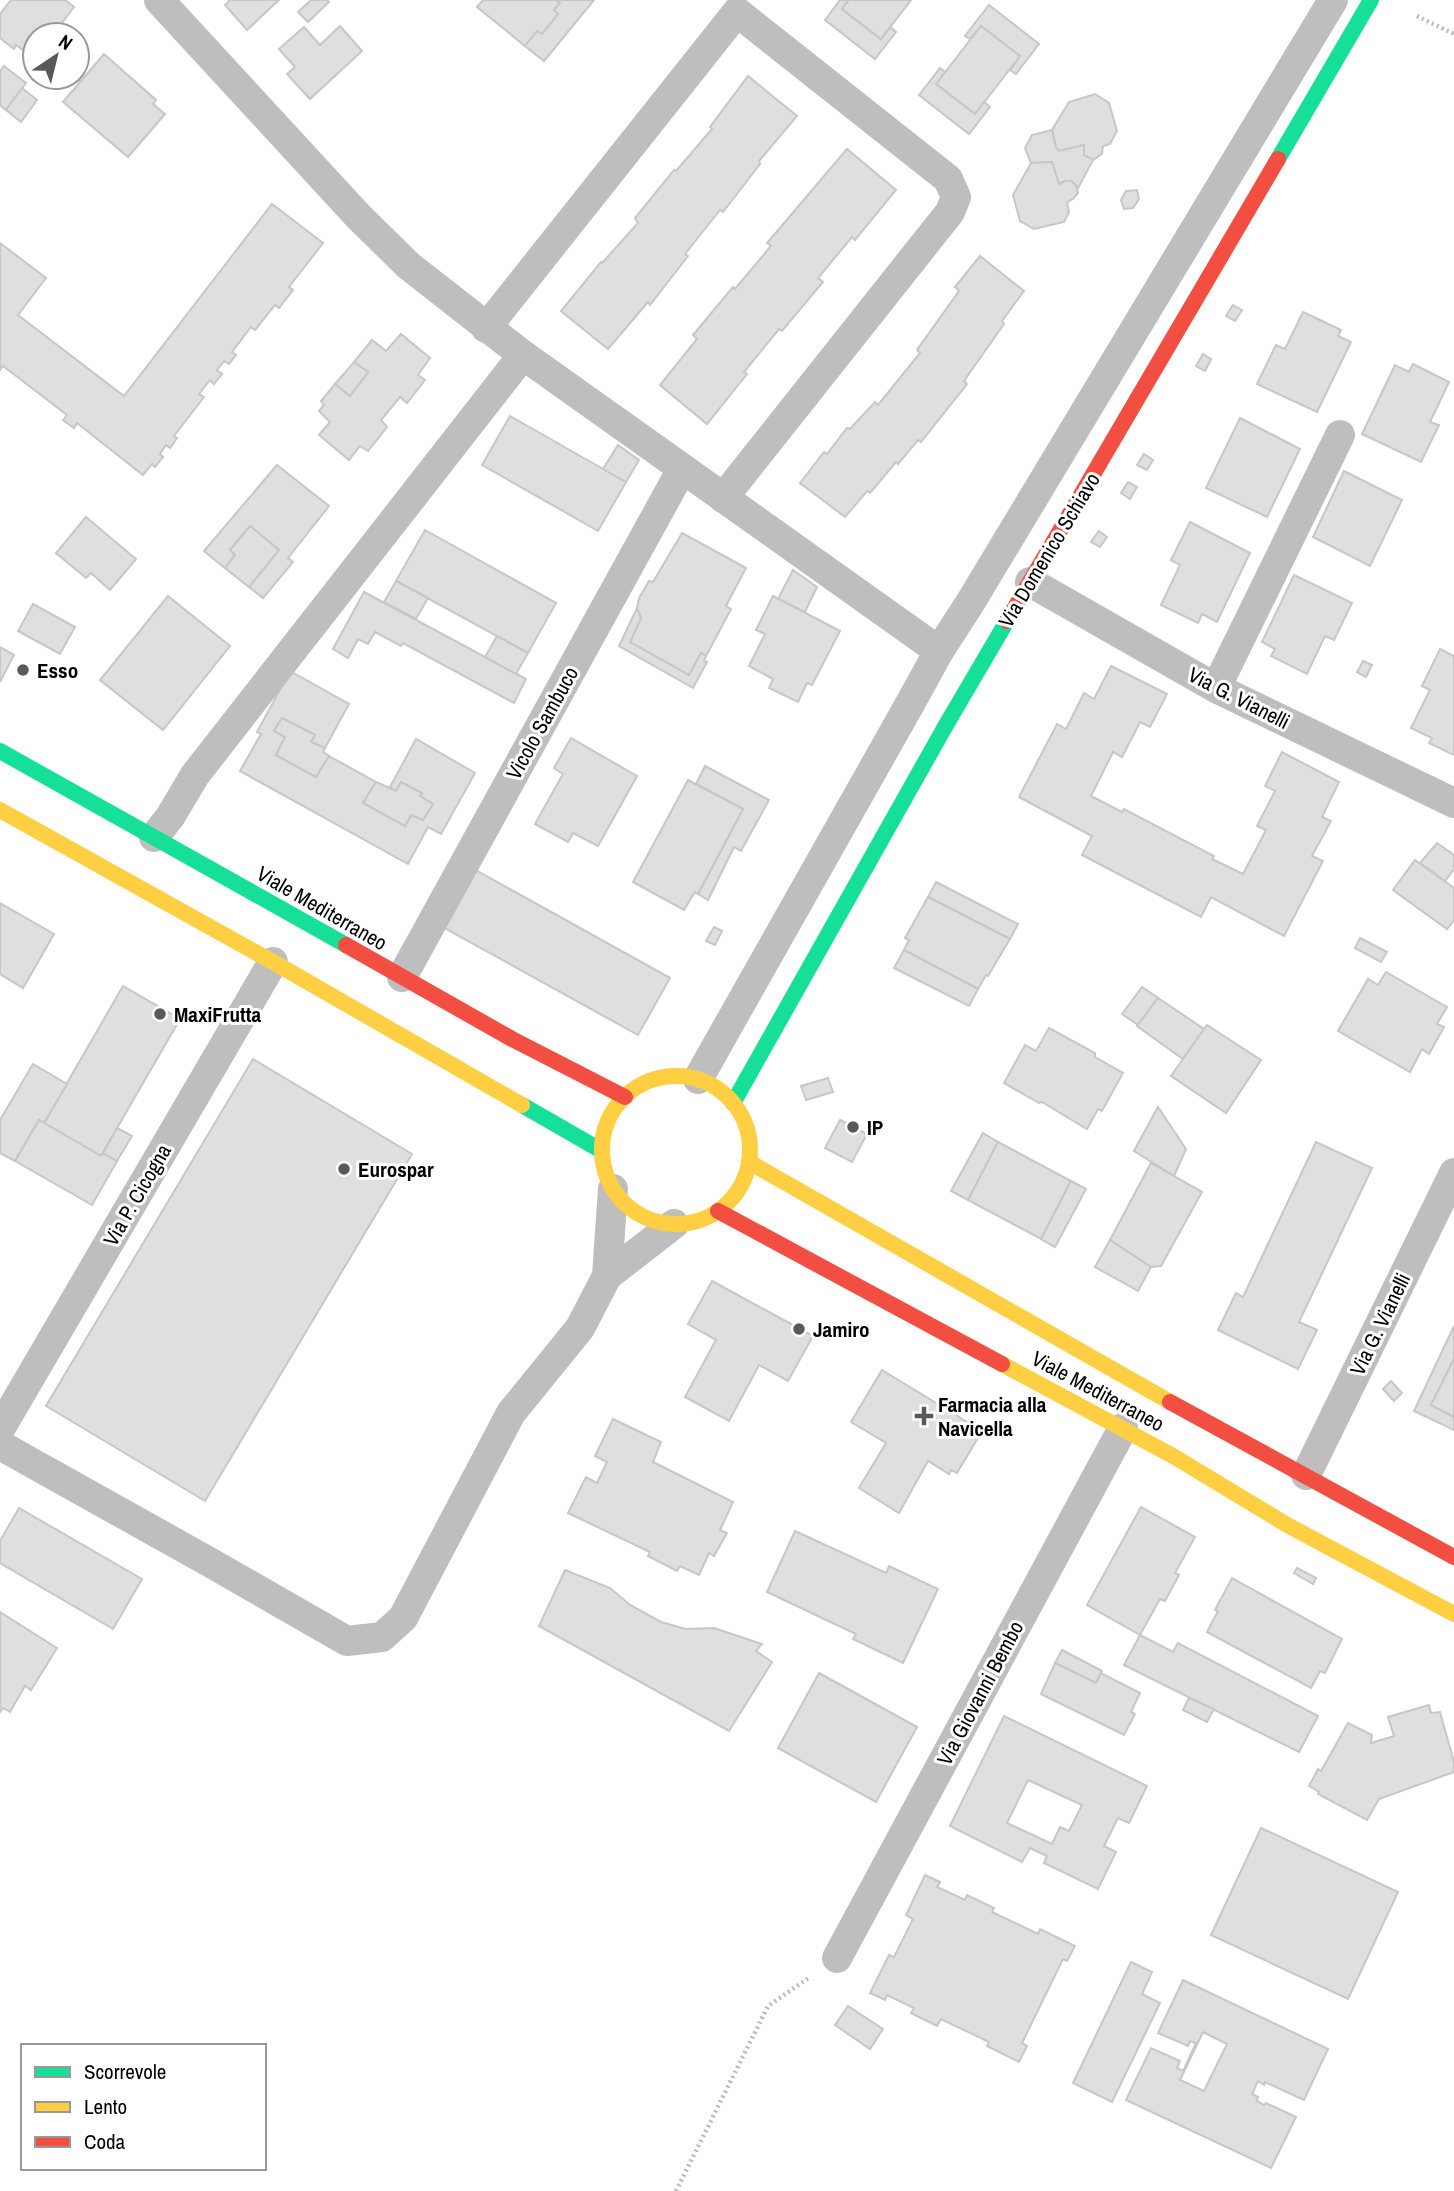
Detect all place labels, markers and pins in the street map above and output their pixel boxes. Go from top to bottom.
place label: Esso [37,656,78,685]
marker: Esso [15,662,31,678]
place label: MaxiFrutta [174,1000,261,1029]
marker: MaxiFrutta [152,1006,168,1022]
place label: IP [867,1113,883,1142]
marker: IP [845,1119,861,1135]
place label: Eurospar [358,1155,434,1184]
marker: Eurospar [336,1161,352,1177]
place label: Jamiro [813,1315,869,1344]
marker: Jamiro [791,1321,807,1337]
place label: Farmacia alla Navicella [938,1390,1047,1443]
marker: Farmacia alla Navicella [916,1408,932,1424]

